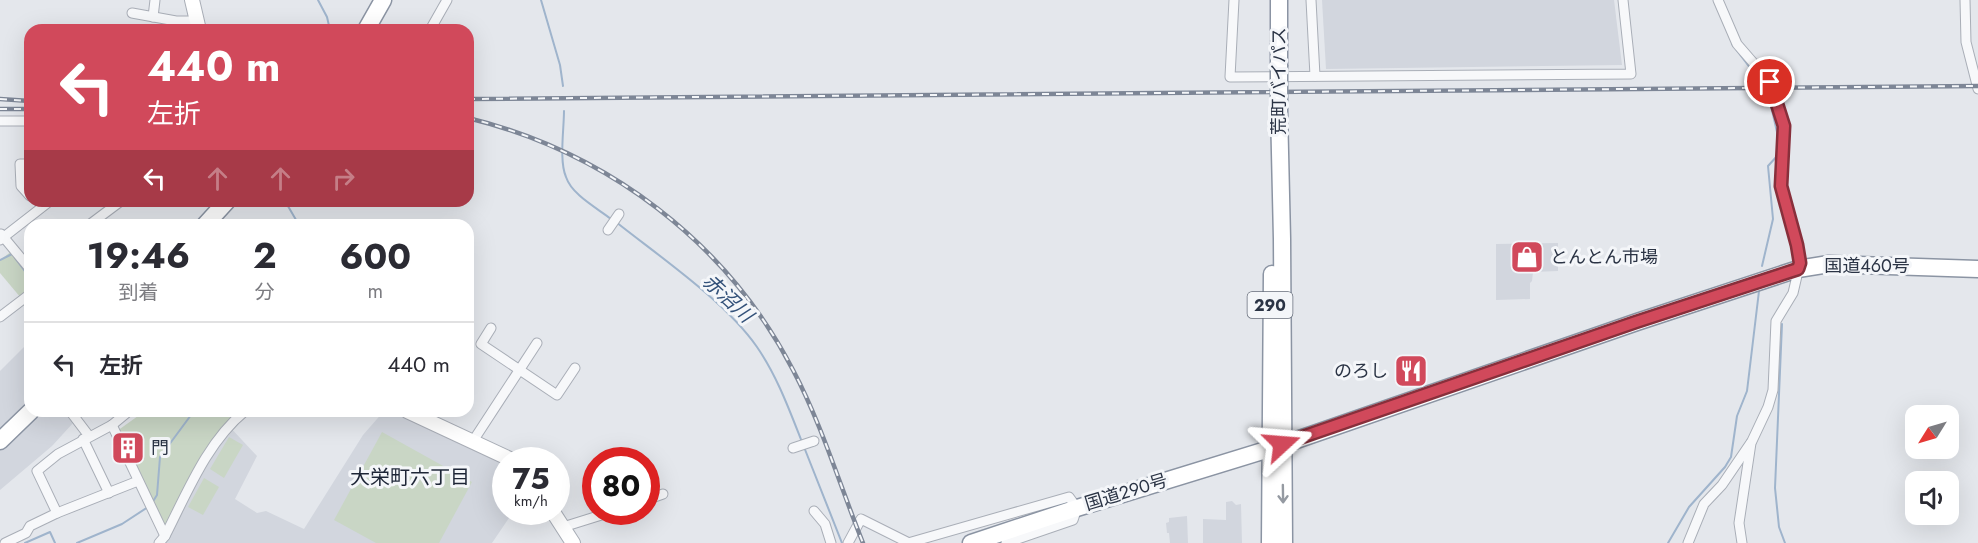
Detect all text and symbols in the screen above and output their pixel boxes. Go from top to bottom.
street label: 荒町バイパス [1266,27,1292,135]
text: 440 m [147,36,280,97]
icon: left [48,48,126,126]
pin [1744,56,1795,107]
icon: arrive [1753,65,1786,98]
text: 左折 [147,94,201,133]
icon: left [138,162,171,195]
icon: ahead [201,162,234,195]
icon: ahead [264,162,297,195]
icon: right [327,162,360,195]
text: 19:46 [87,229,190,281]
text: 2 [253,229,277,281]
text: 600 [339,230,411,282]
shop icon: とんとん市場 [1509,239,1545,275]
place label: とんとん市場 [1550,244,1658,270]
street label: 国道460号 [1824,253,1910,279]
water label: 赤沼川 [696,267,761,331]
text: m [367,277,383,306]
text: 到着 [118,278,158,307]
text: 分 [255,278,275,307]
road number: 290 [1248,292,1292,318]
icon: left [48,348,81,381]
text: 440 m [387,348,450,380]
text: 左折 [99,349,143,381]
restaurant icon: のろし [1393,353,1429,389]
place label: のろし [1334,358,1388,384]
north arrow [1905,405,1959,459]
map controls [1905,405,1959,525]
position arrow [1250,412,1314,476]
building icon: 門 [110,430,146,466]
place label: 門 [151,435,169,461]
speed limit sign: 80 [582,447,660,525]
text: 75 [512,457,550,500]
district label: 大栄町六丁目 [350,463,470,492]
street label: 国道290号 [1081,467,1171,517]
button: sound [1905,471,1959,525]
one-way arrow [1277,483,1288,503]
text: km/h [514,490,548,512]

